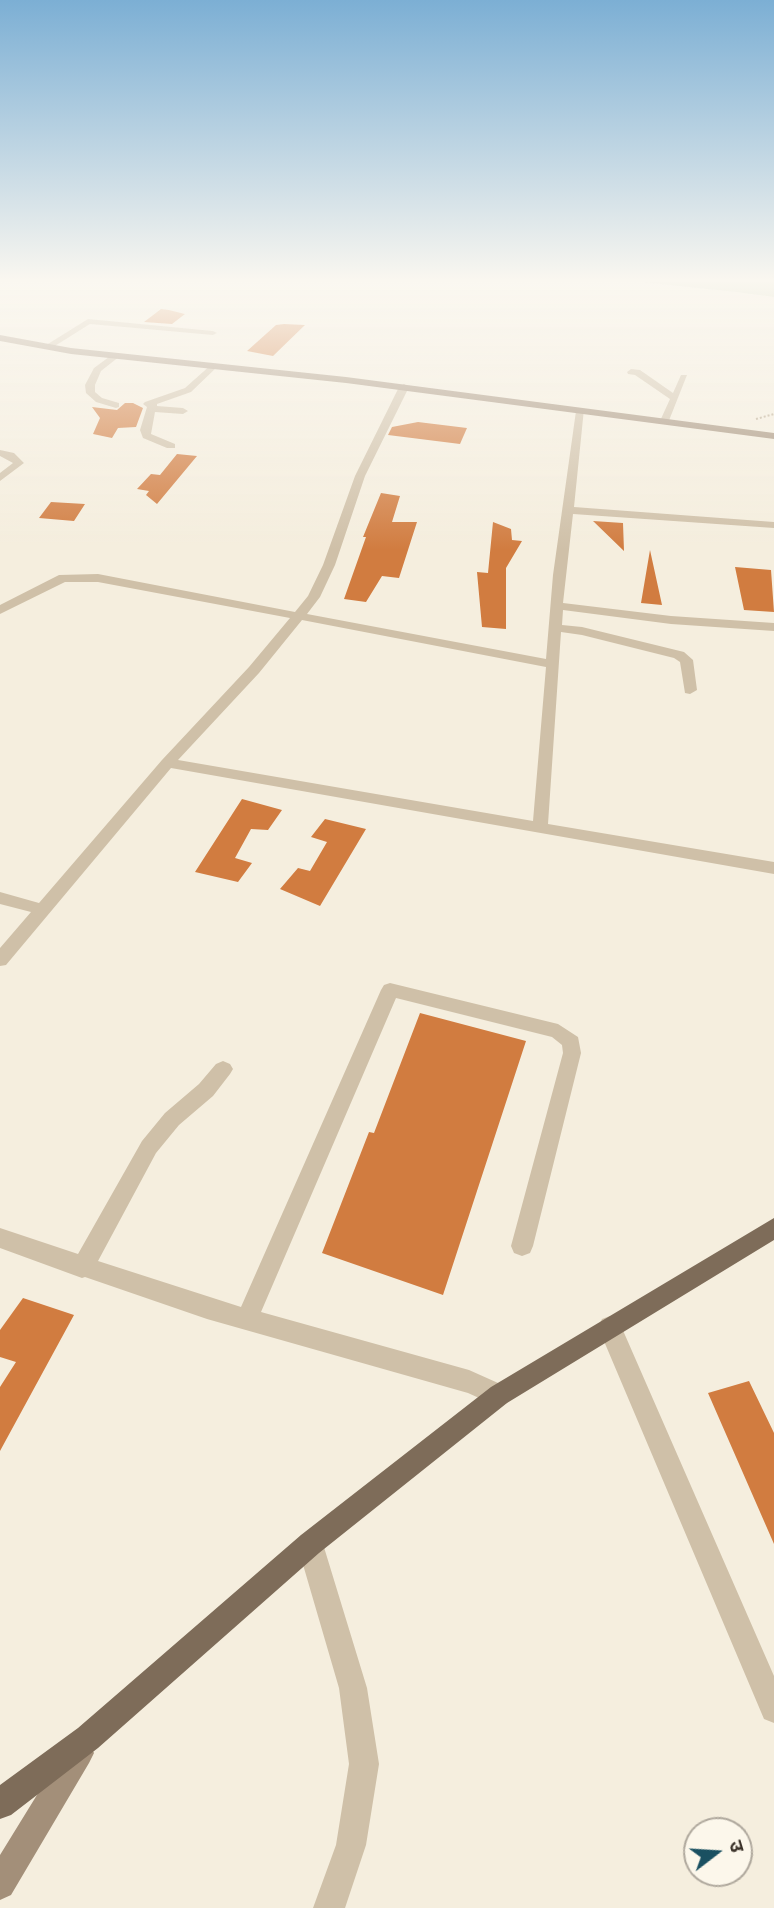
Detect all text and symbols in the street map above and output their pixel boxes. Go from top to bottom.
north arrow [683,1817,753,1887]
text: उ [724,1838,748,1855]

